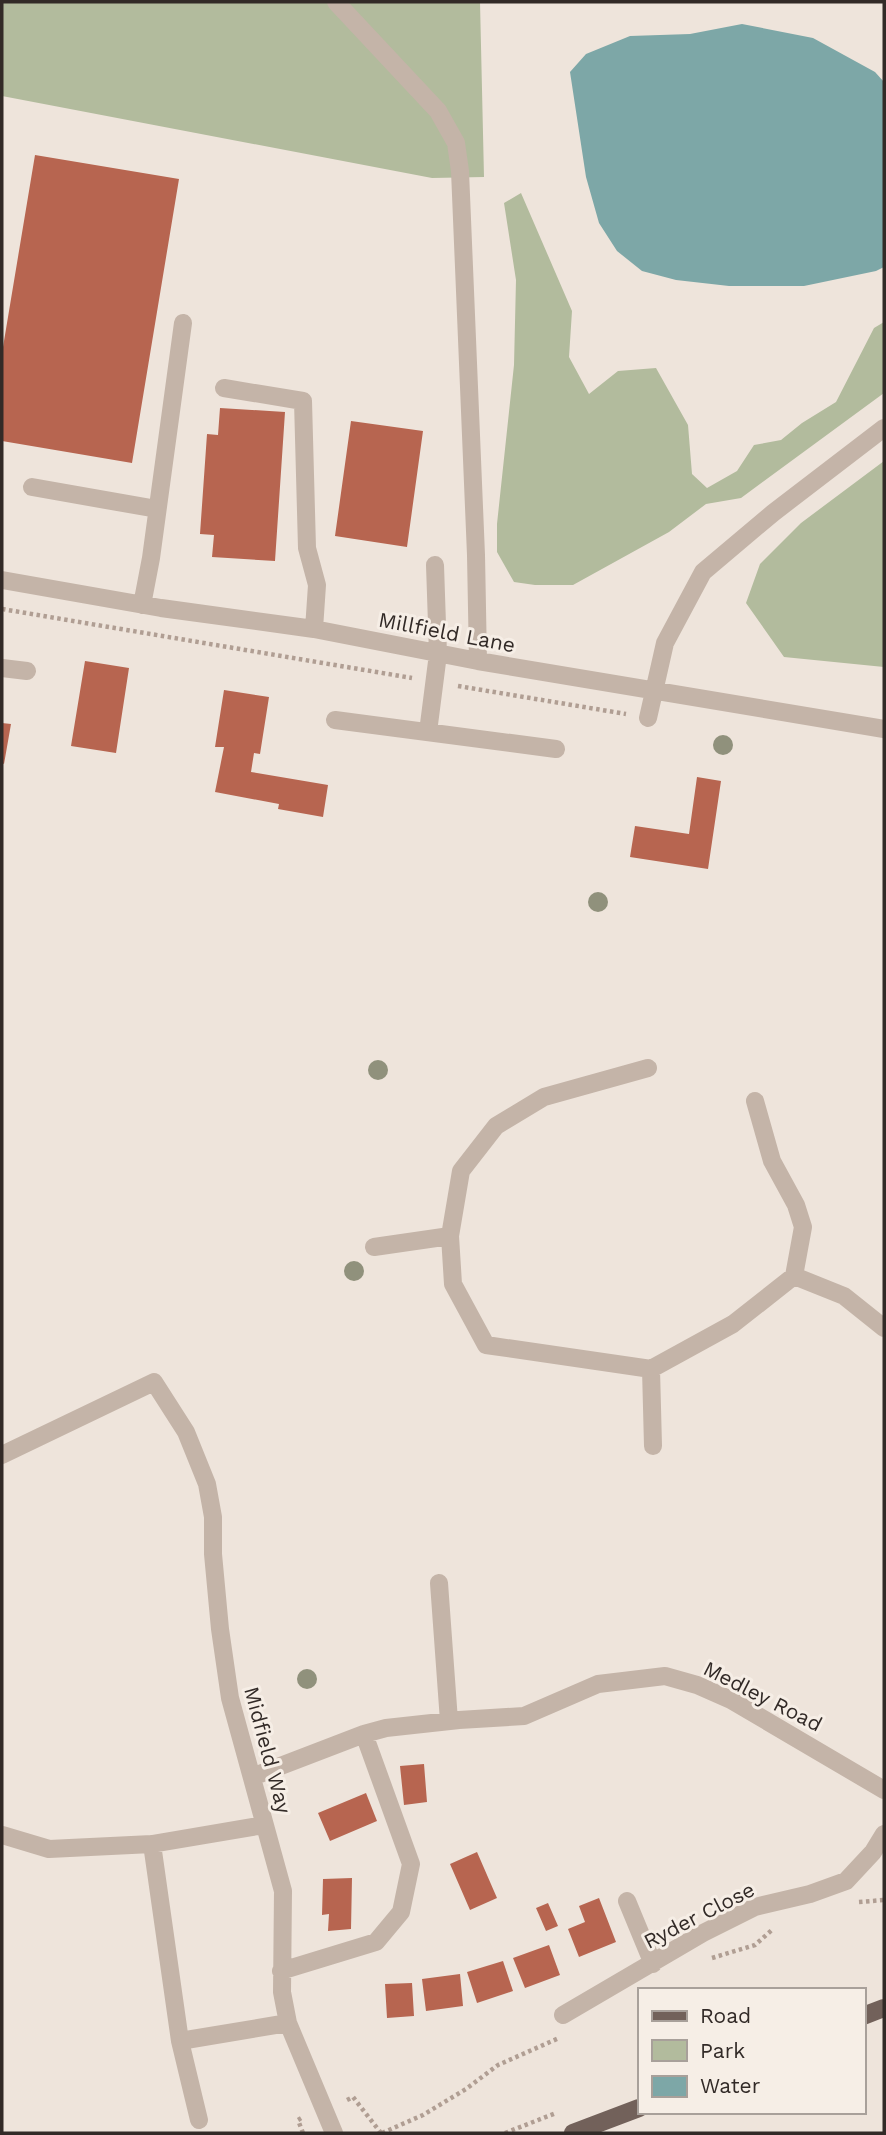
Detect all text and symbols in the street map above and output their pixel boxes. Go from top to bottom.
street label: Millfield Lane [377,607,517,657]
street label: Medley Road [699,1655,827,1737]
street label: Midfield Way [239,1684,297,1816]
street label: Ryder Close [639,1876,759,1954]
legend [638,1988,865,2114]
text: Road [700,2003,751,2028]
text: Park [700,2038,745,2063]
text: Water [700,2073,761,2098]

